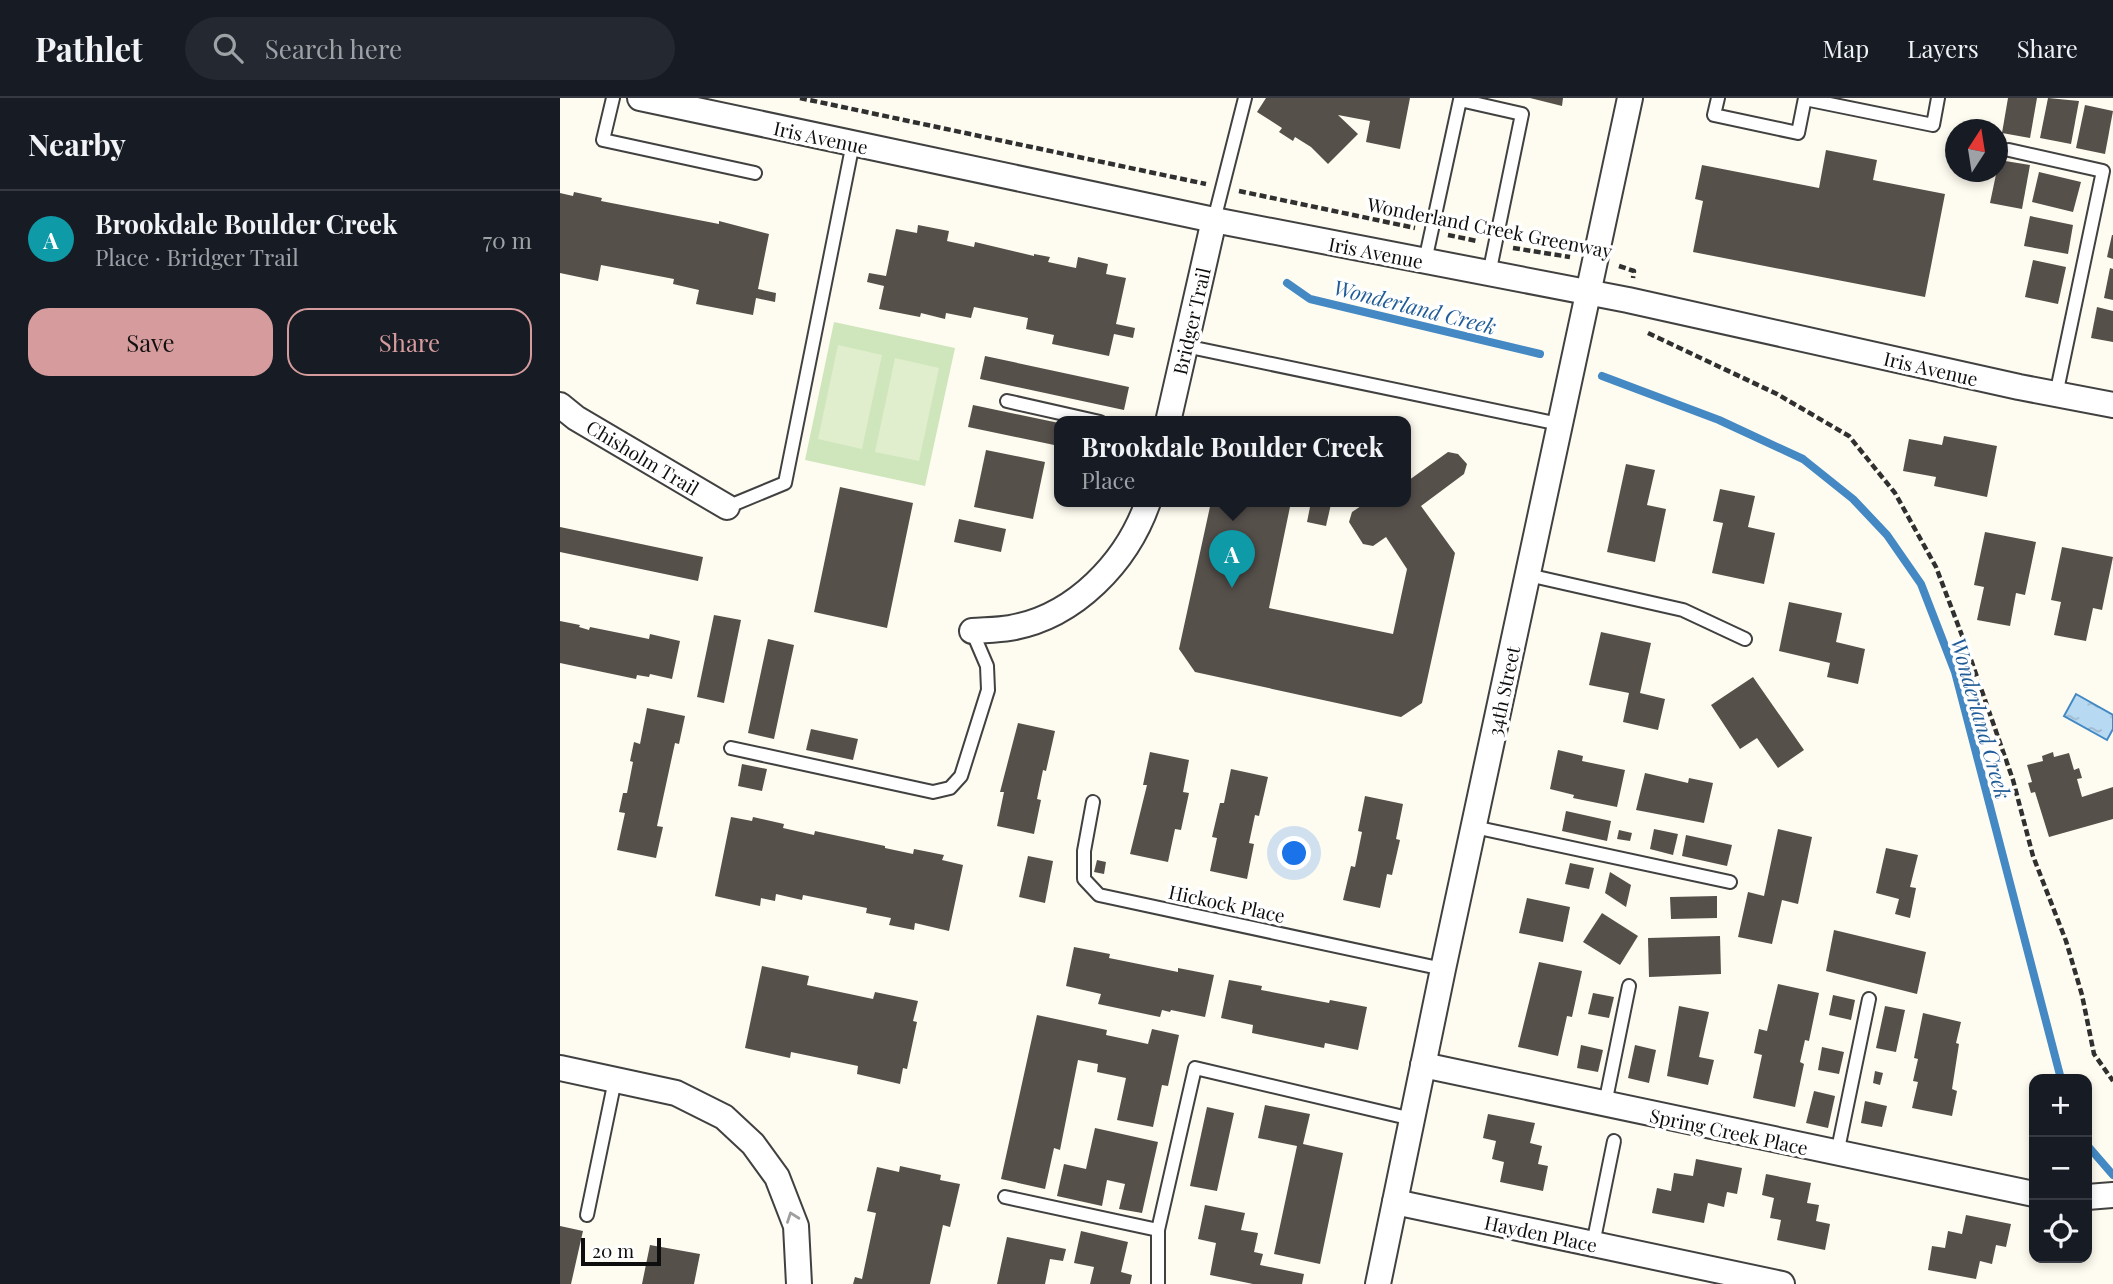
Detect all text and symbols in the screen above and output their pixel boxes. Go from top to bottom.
search box [185,17,675,80]
text: Pathlet [35,26,143,70]
icon: search [209,29,247,67]
text: Search here [265,31,402,66]
text: Map [1823,32,1869,64]
text: Layers [1907,32,1979,64]
text: Share [2017,32,2078,64]
street label: Iris Avenue [771,114,871,160]
north arrow [1945,119,2008,182]
text: Nearby [28,124,126,164]
street label: Wonderland Creek Greenway [1364,190,1615,264]
text: Brookdale Boulder Creek [95,206,397,241]
text: A [43,224,59,255]
text: 70 m [483,224,532,255]
street label: Iris Avenue [1327,230,1425,274]
text: Place · Bridger Trail [95,241,299,272]
street label: Bridger Trail [1166,264,1216,377]
water label: Wonderland Creek [1331,272,1499,340]
button: Save [28,308,273,376]
button: Share [287,308,532,376]
street label: Iris Avenue [1881,345,1981,391]
street label: Chisholm Trail [582,413,705,501]
popup [1054,416,1411,507]
text: Brookdale Boulder Creek [1081,429,1384,464]
text: Place [1081,464,1135,495]
pin: A [1209,530,1255,588]
water label: Wonderland Creek [1946,634,2018,802]
street label: 34th Street [1481,643,1525,739]
your location [1277,836,1311,870]
street label: Hickock Place [1166,878,1288,928]
map controls [2029,1074,2092,1263]
button: + [2029,1074,2092,1137]
street label: Spring Creek Place [1647,1102,1811,1160]
button: − [2029,1137,2092,1200]
button: locate [2029,1200,2092,1263]
street label: Hayden Place [1482,1208,1600,1258]
one-way arrow [786,1211,800,1223]
scale bar [581,1235,662,1267]
text: 20 m [592,1237,634,1263]

